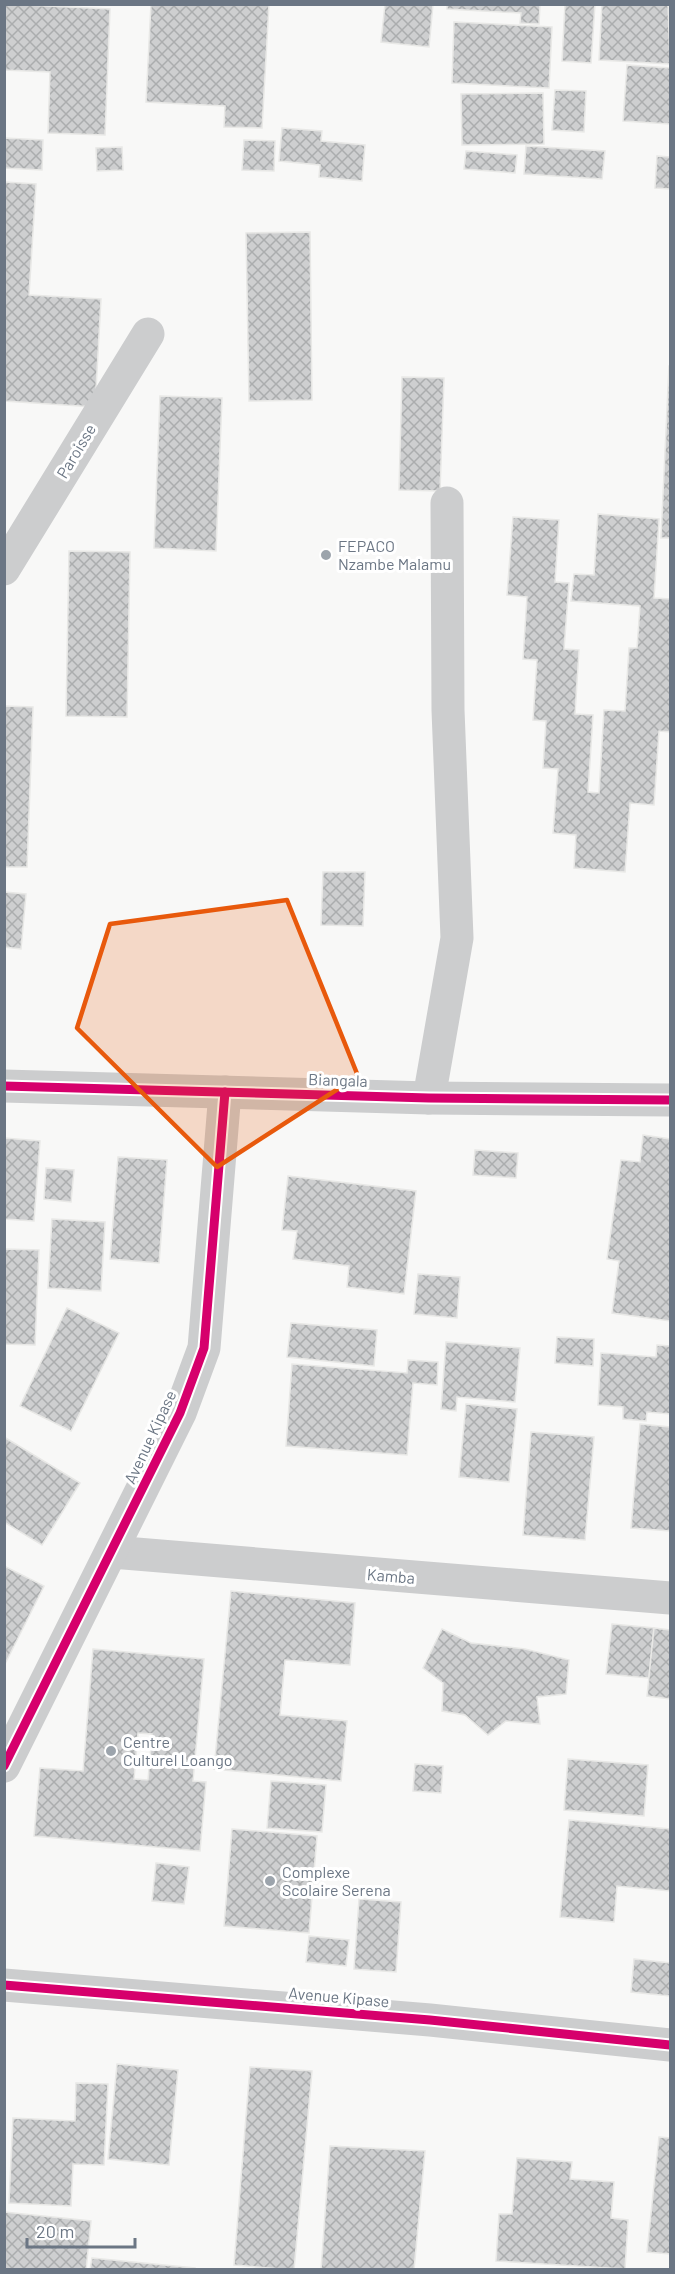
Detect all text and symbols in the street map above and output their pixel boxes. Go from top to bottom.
street label: Paroisse [52,420,99,481]
place label: FEPACO Nzambe Malamu [338,536,451,573]
marker: FEPACO Nzambe Malamu [319,548,333,562]
street label: Biangala [308,1069,368,1090]
street label: Avenue Kipase [120,1387,180,1487]
street label: Kamba [366,1564,416,1587]
place label: Centre Culturel Loango [123,1732,232,1769]
marker: Centre Culturel Loango [104,1744,118,1758]
place label: Complexe Scolaire Serena [282,1862,391,1899]
marker: Complexe Scolaire Serena [263,1874,277,1888]
street label: Avenue Kipase [288,1983,390,2010]
scale bar [27,2211,135,2249]
text: 20 m [36,2220,74,2242]

